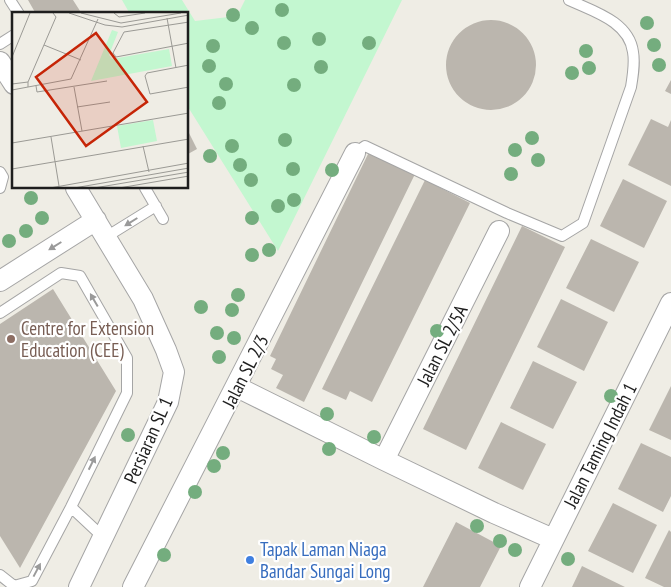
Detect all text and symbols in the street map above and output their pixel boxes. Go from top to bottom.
inset map [12,12,189,189]
one-way arrow [124,217,137,226]
one-way arrow [48,242,61,251]
one-way arrow [89,293,98,307]
street label: Jalan SL 2/5A [411,300,473,390]
place label: Centre for Extension Education (CEE) [21,316,154,362]
street label: Jalan SL 2/3 [216,331,274,412]
marker: Centre for Extension Education (CEE) [5,333,17,345]
street label: Jalan Taming Indah 1 [558,378,642,512]
street label: Persiaran SL 1 [118,393,178,487]
one-way arrow [88,456,97,471]
place label: Tapak Laman Niaga Bandar Sungai Long [260,537,390,583]
marker: Tapak Laman Niaga Bandar Sungai Long [244,554,256,566]
one-way arrow [33,563,42,577]

